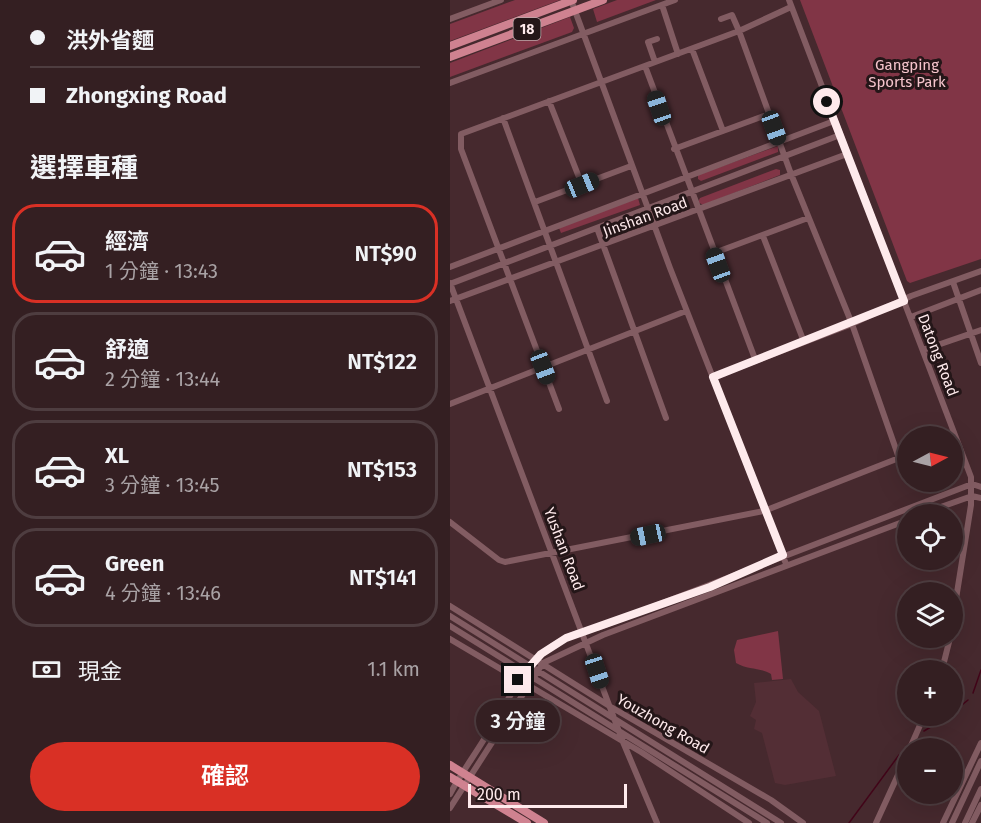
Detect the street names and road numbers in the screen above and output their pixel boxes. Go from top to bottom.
road number: 18 [514,18,540,40]
street label: Jinshan Road [600,193,690,241]
street label: Datong Road [914,311,962,399]
street label: Yushan Road [540,505,588,593]
street label: Youzhong Road [613,690,713,758]

